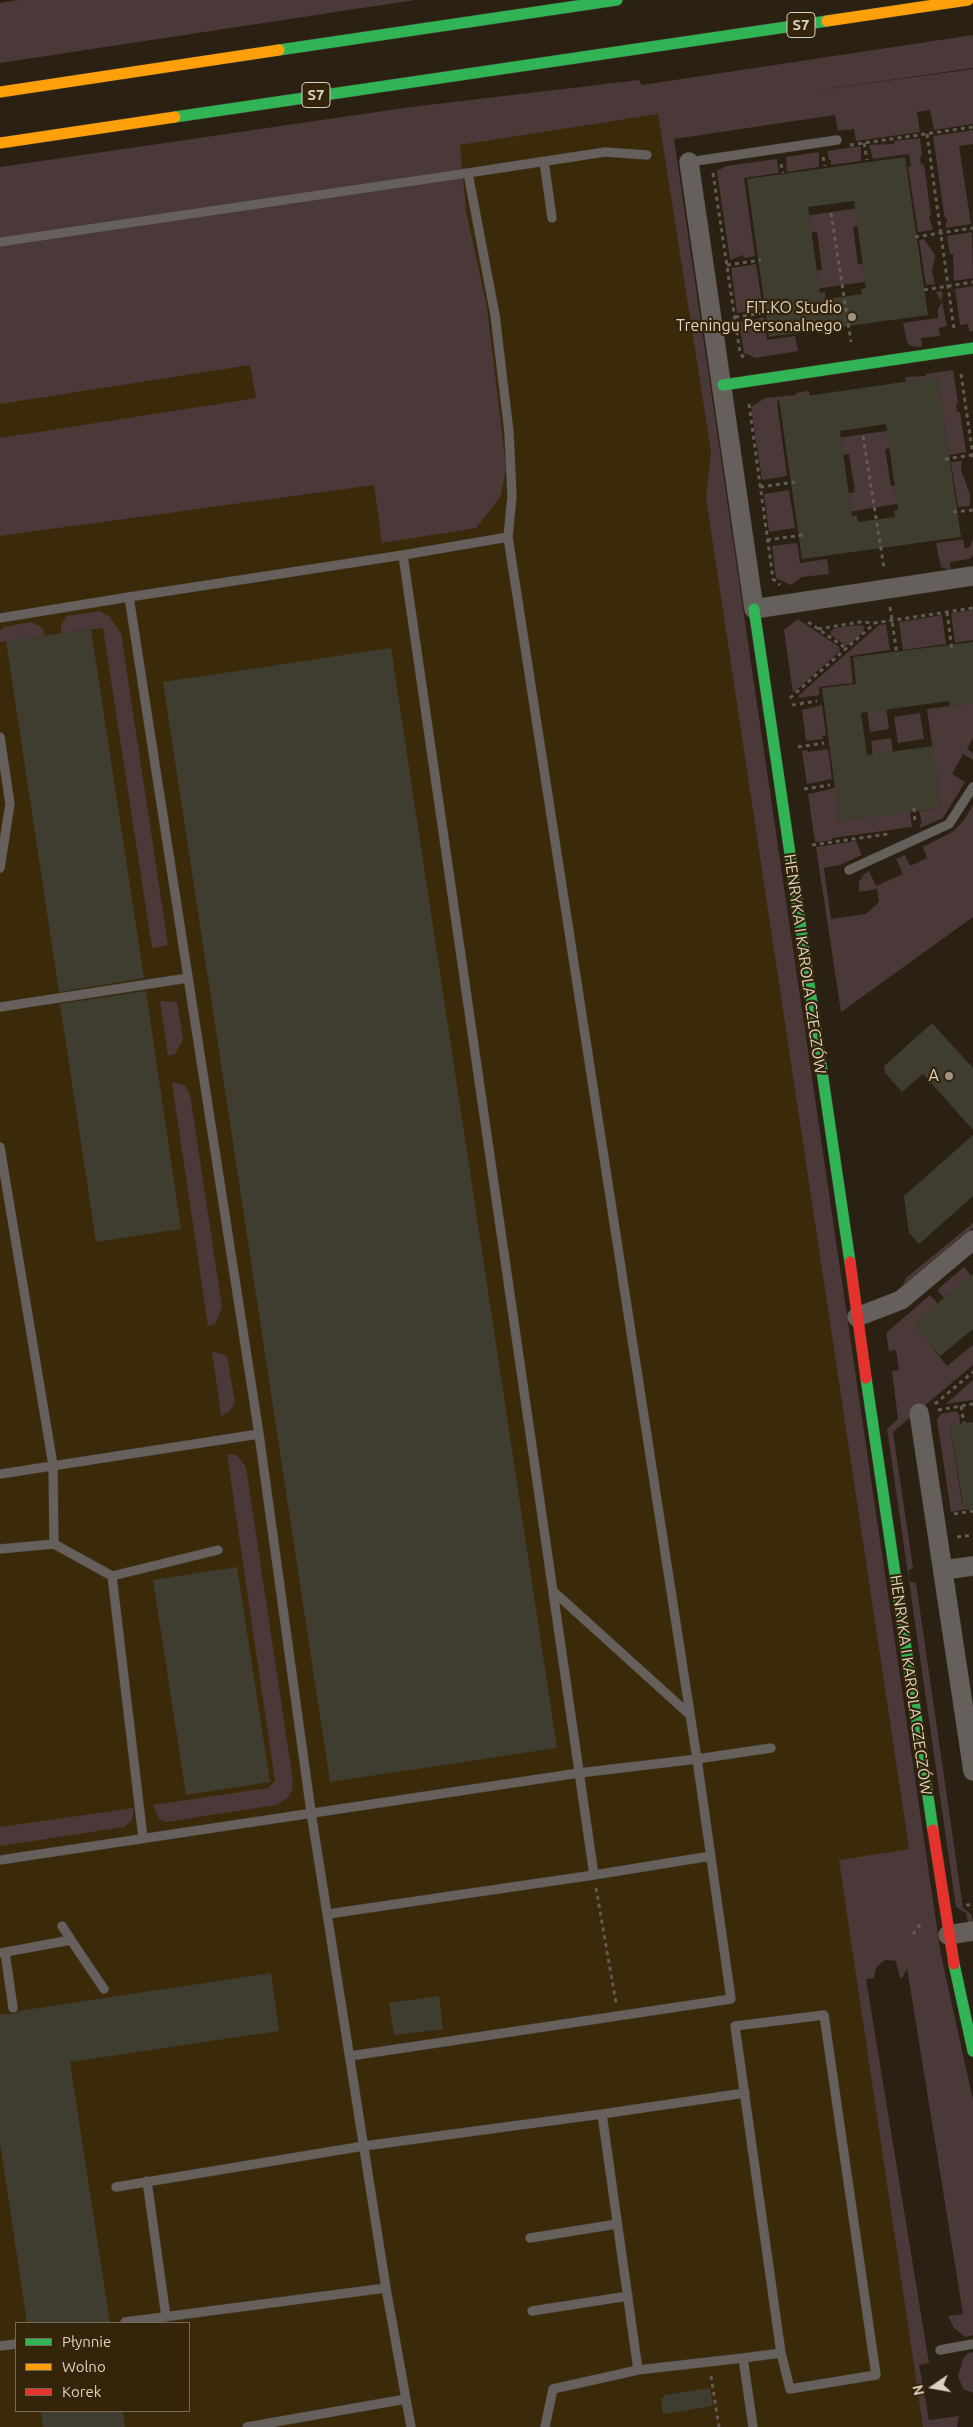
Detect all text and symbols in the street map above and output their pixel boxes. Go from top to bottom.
road number: S7 [787,12,815,38]
road number: S7 [302,82,330,108]
place label: FIT.KO Studio Treningu Personalnego [676,298,842,336]
marker: FIT.KO Studio Treningu Personalnego [846,311,858,323]
street label: HENRYKA I KAROLA CZECZÓW [780,853,830,1075]
place label: A [929,1066,939,1086]
marker: A [943,1070,955,1082]
street label: HENRYKA I KAROLA CZECZÓW [886,1574,936,1796]
legend [15,2322,190,2412]
text: Płynnie [62,2333,111,2350]
text: Wolno [62,2358,106,2375]
north arrow [908,2362,958,2412]
text: Korek [62,2383,101,2400]
text: N [909,2383,927,2397]

